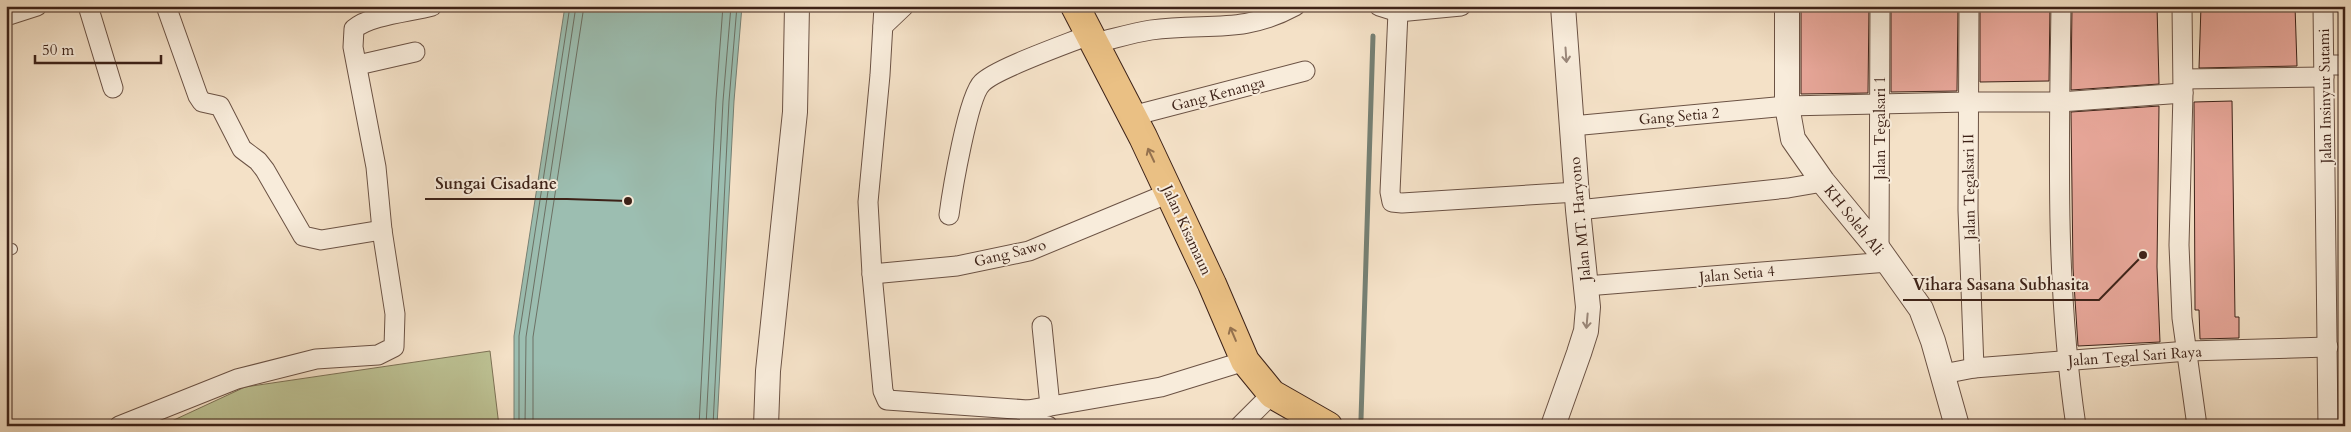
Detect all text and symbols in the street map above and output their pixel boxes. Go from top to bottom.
street label: Jalan Insinyur Sutami [2314,28,2336,166]
scale bar [35,32,161,64]
text: 50 m [42,40,74,60]
one-way arrow [1562,47,1571,63]
street label: Gang Kenanga [1169,72,1267,116]
street label: Jalan Tegalsari 1 [1870,76,1890,182]
street label: Gang Setia 2 [1638,102,1720,129]
street label: Jalan Tegalsari II [1958,134,1980,242]
one-way arrow [1146,147,1156,162]
street label: Jalan MT. Haryono [1565,156,1596,284]
callout: Sungai Cisadane [425,168,567,199]
text: Sungai Cisadane [435,173,557,195]
street label: Jalan Kisamaun [1157,180,1217,279]
street label: KH Soleh Ali [1819,181,1889,259]
street label: Gang Sawo [972,234,1048,272]
street label: Jalan Setia 4 [1696,261,1776,287]
callout: Vihara Sasana Subhasita [1903,269,2099,300]
text: Vihara Sasana Subhasita [1913,274,2089,296]
one-way arrow [1582,313,1591,329]
one-way arrow [1228,327,1238,342]
street label: Jalan Tegal Sari Raya [2065,341,2203,371]

